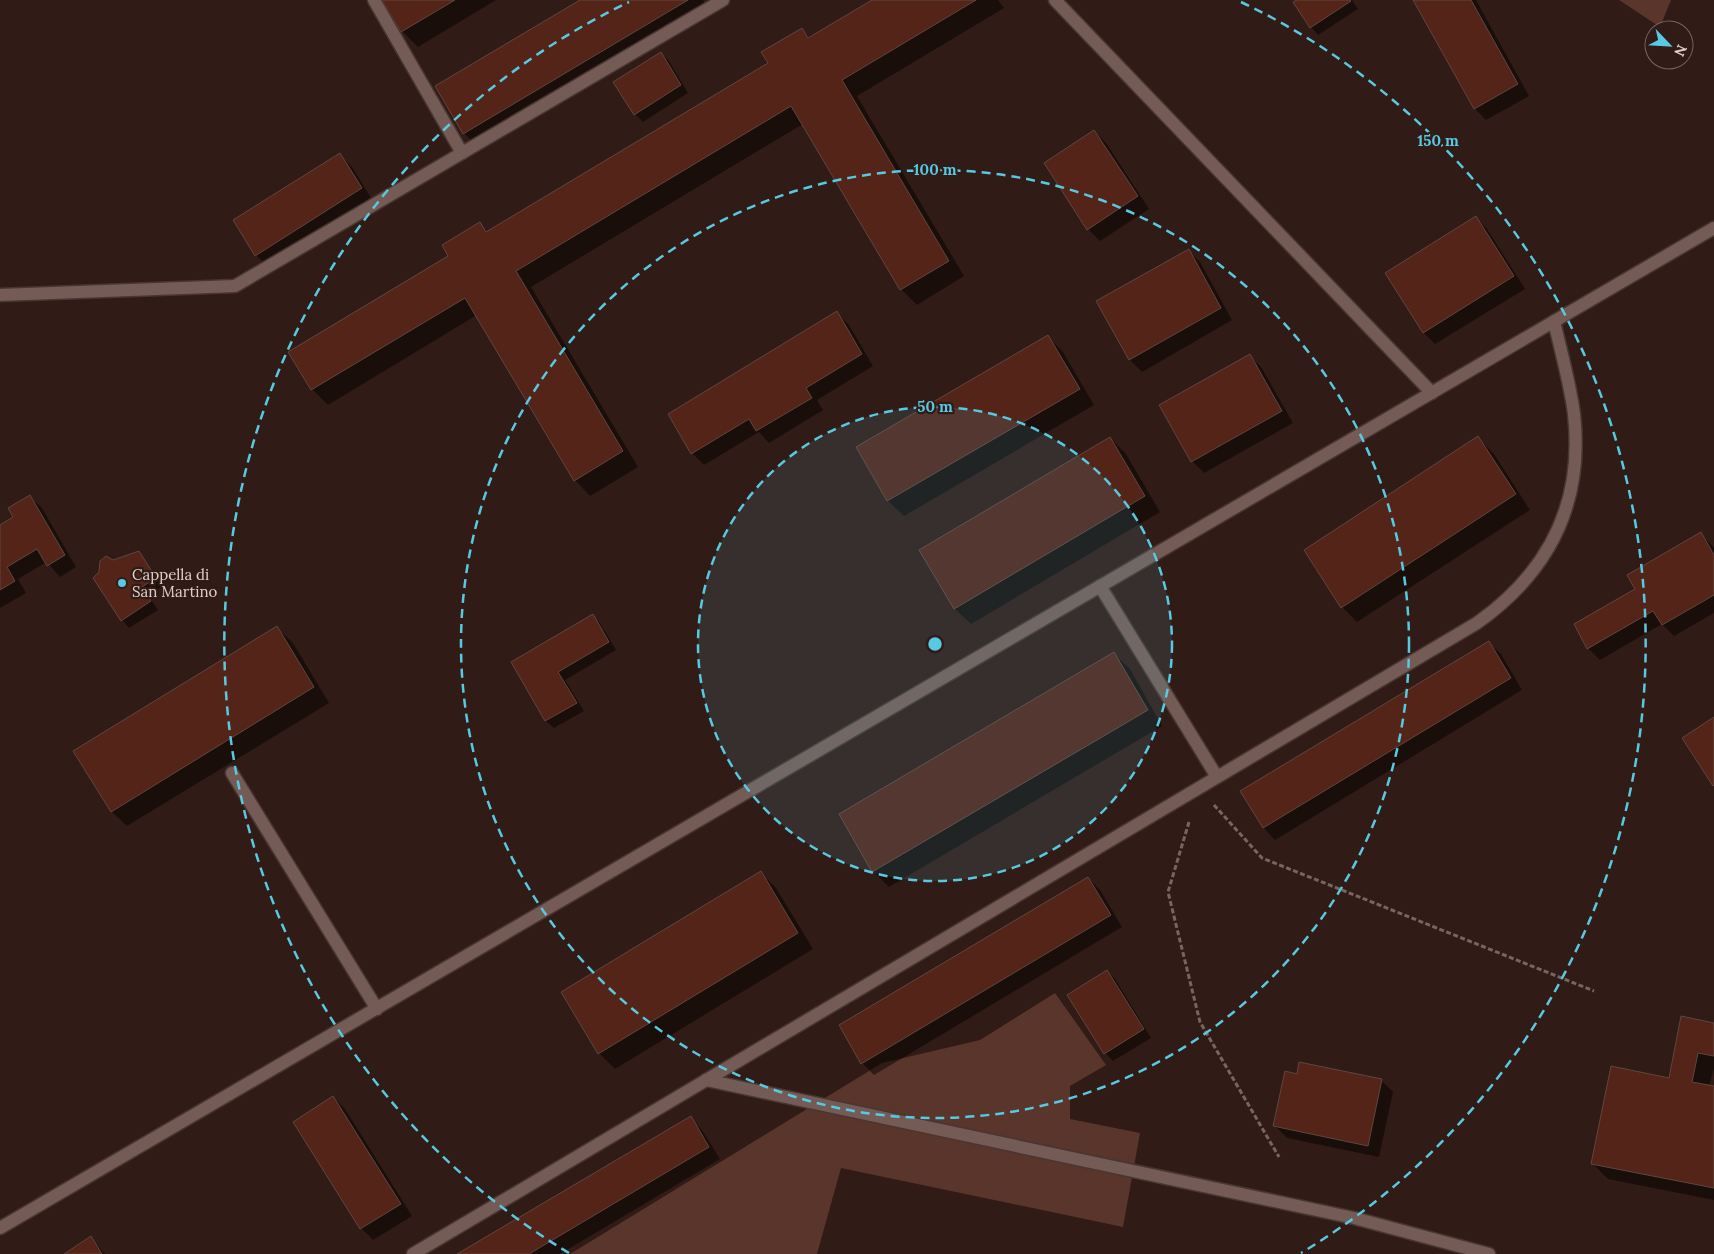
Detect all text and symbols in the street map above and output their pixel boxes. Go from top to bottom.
north arrow [1644,20,1694,70]
text: N [1670,42,1691,59]
text: 150 m [1417,131,1459,150]
text: 100 m [914,160,957,179]
text: 50 m [917,397,953,416]
place label: Cappella di San Martino [132,565,218,601]
marker: Cappella di San Martino [116,577,128,589]
centre of rings [926,635,944,653]

